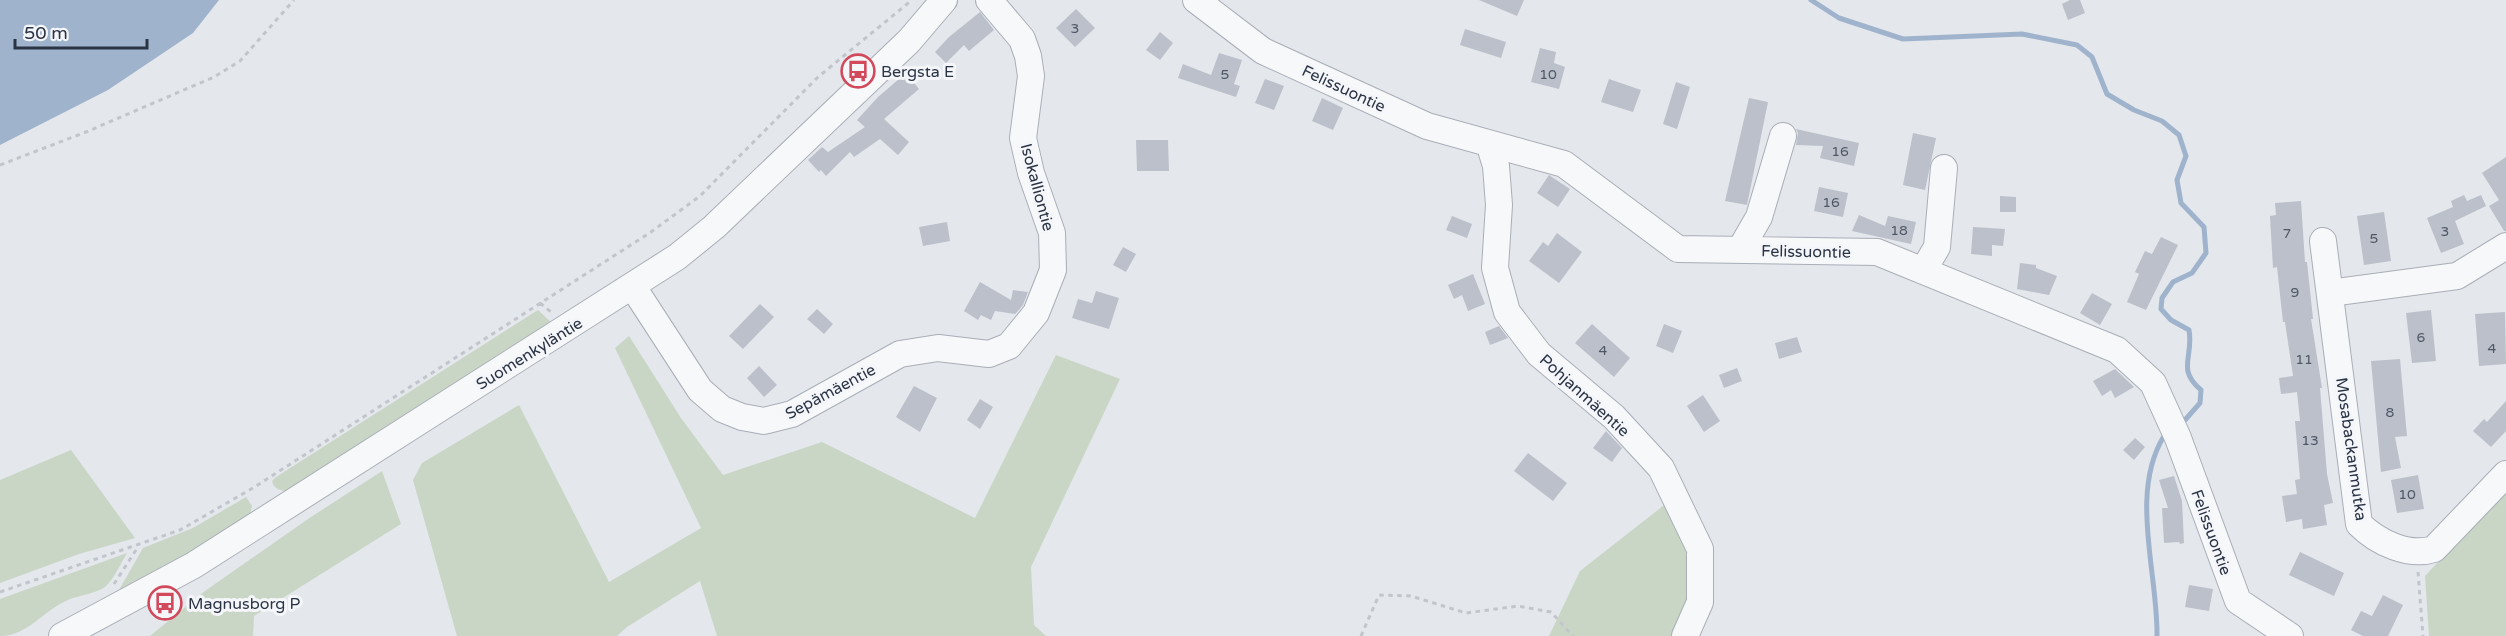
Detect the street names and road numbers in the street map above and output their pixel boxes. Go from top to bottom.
street label: Felissuontie [1299,61,1388,117]
street label: Isokalliontie [1016,141,1058,233]
street label: Felissuontie [1761,241,1851,263]
street label: Suomenkyläntie [473,313,586,395]
street label: Pohjanmäentie [1535,350,1633,441]
street label: Sepämäentie [782,360,879,424]
street label: Mosabackanmutka [2331,376,2371,522]
street label: Felissuontie [2186,487,2236,578]

